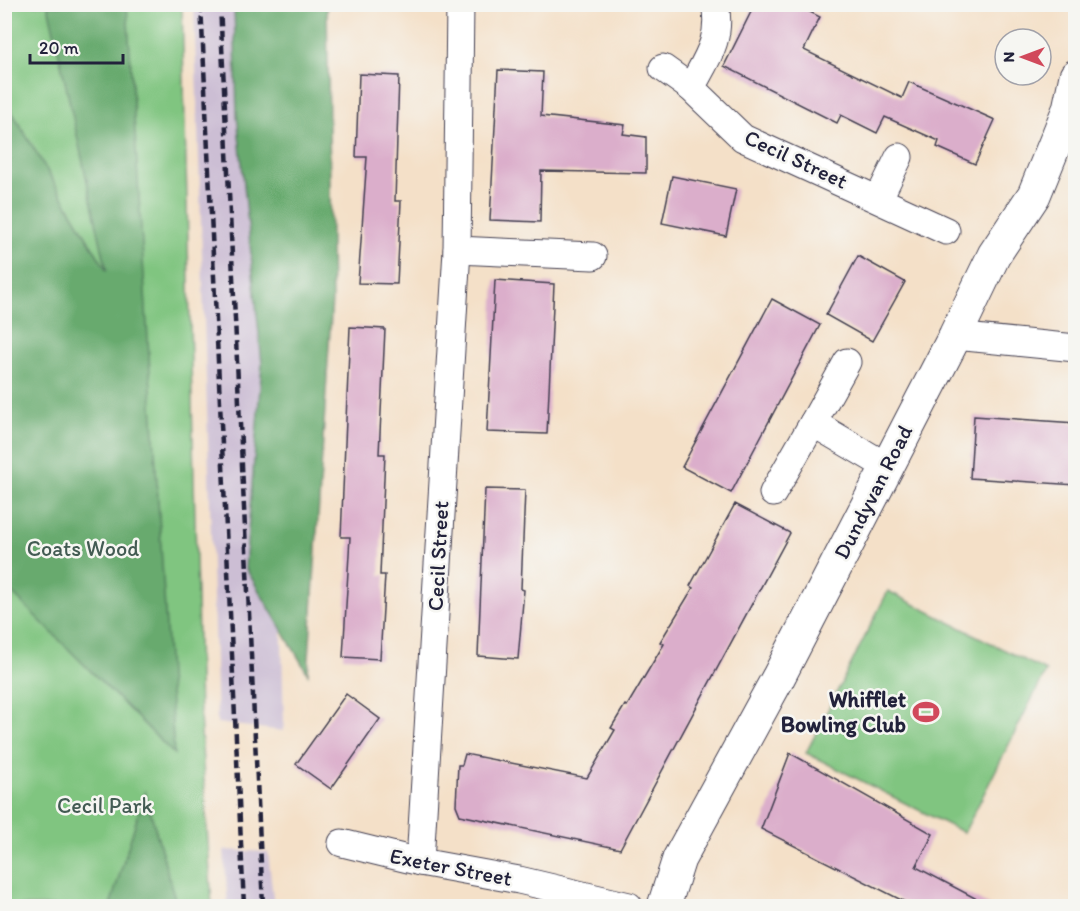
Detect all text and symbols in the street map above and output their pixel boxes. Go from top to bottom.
scale bar [30,27,123,65]
north arrow [993,27,1053,87]
text: 20 m [39,37,79,59]
text: N [999,52,1018,62]
street label: Cecil Street [740,123,852,195]
street label: Dundyvan Road [828,420,918,564]
street label: Cecil Street [422,500,454,612]
park label: Coats Wood [27,535,139,562]
place label: Whifflet Bowling Club [781,686,907,738]
sports icon: Whifflet Bowling Club [911,697,941,727]
park label: Cecil Park [57,792,154,819]
street label: Exeter Street [388,842,514,892]

